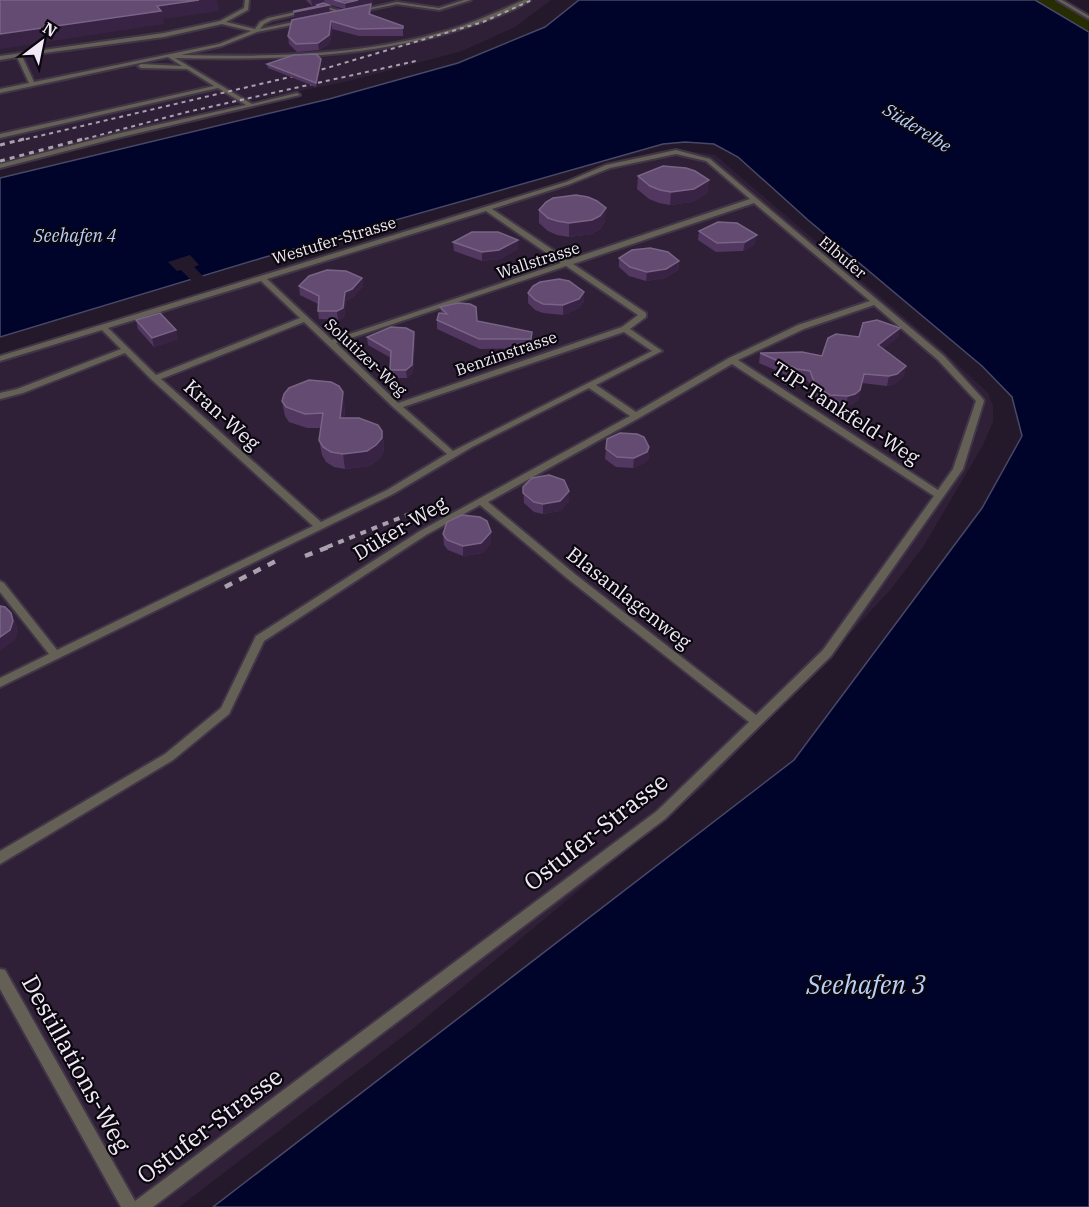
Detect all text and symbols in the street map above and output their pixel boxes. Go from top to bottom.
north arrow [12,12,72,72]
text: N [39,17,61,41]
water label: Süderelbe [878,97,956,157]
street label: Westufer-Strasse [270,212,398,268]
water label: Seehafen 4 [33,224,117,247]
street label: Elbufer [815,231,871,283]
street label: Wallstrasse [494,237,582,283]
street label: Solutizer-Weg [321,314,412,400]
street label: Benzinstrasse [453,326,559,380]
street label: TJP-Tankfeld-Weg [767,355,926,471]
street label: Kran-Weg [178,373,266,456]
street label: Düker-Weg [348,489,452,566]
street label: Blasanlagenweg [561,540,697,655]
street label: Ostufer-Strasse [517,765,674,898]
water label: Seehafen 3 [805,967,926,1001]
street label: Destillations-Weg [15,969,139,1158]
street label: Ostufer-Strasse [130,1060,289,1191]

